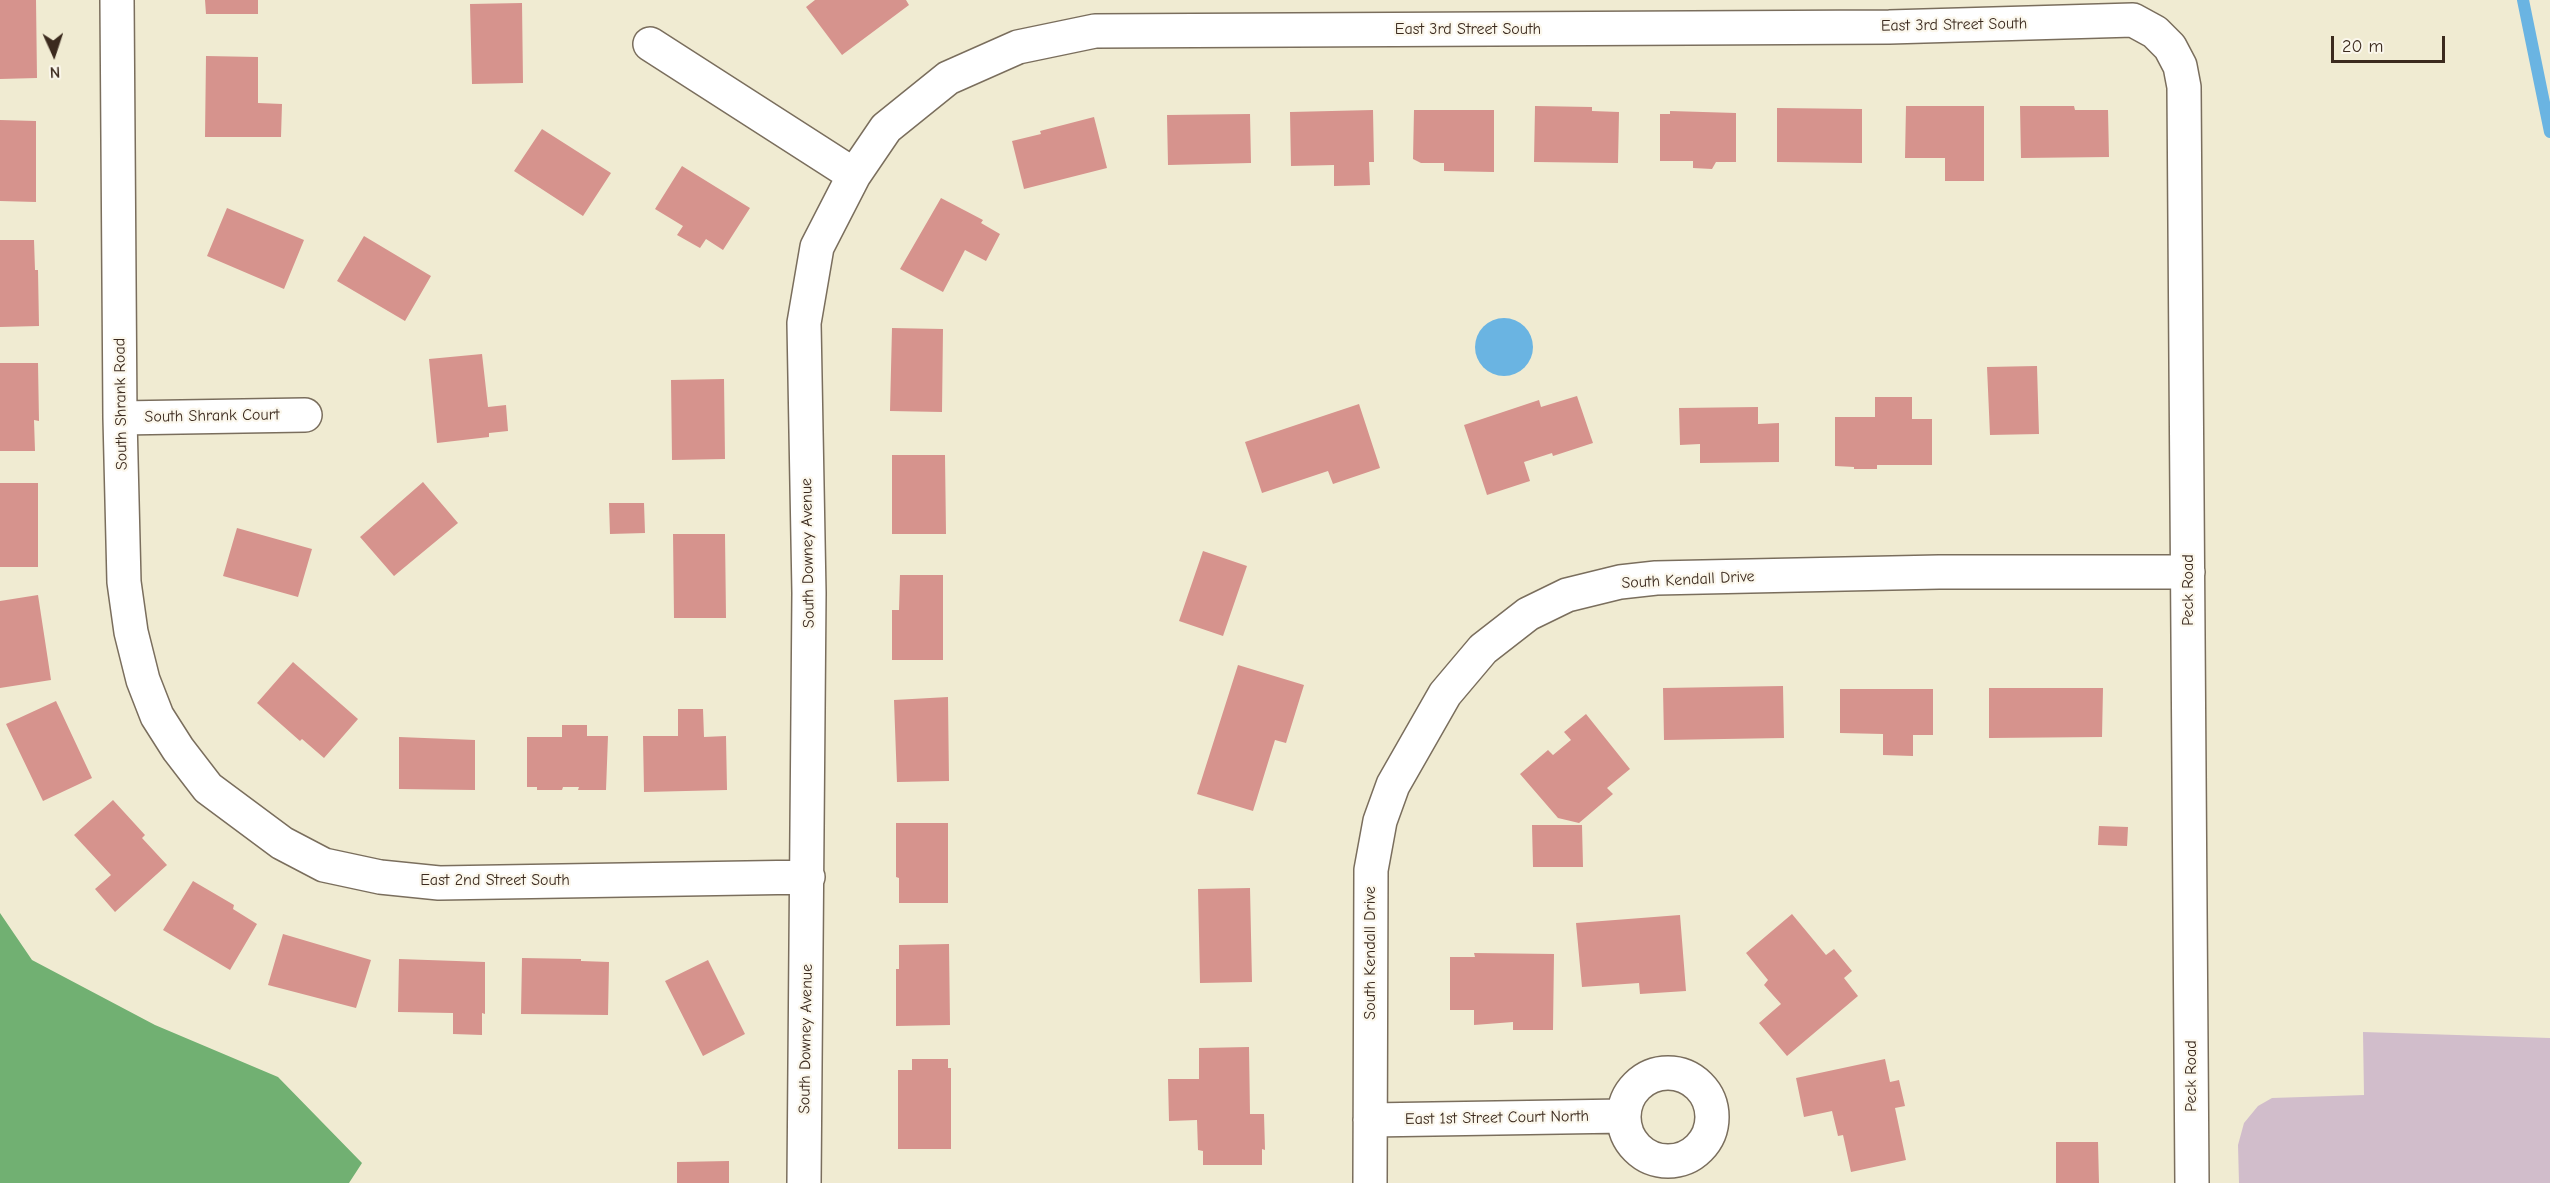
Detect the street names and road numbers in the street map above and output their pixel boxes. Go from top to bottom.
street label: East 3rd Street South [1881,14,2027,36]
street label: East 3rd Street South [1395,19,1541,39]
street label: South Shrank Road [110,338,132,470]
street label: South Shrank Court [144,405,280,427]
street label: South Downey Avenue [797,478,819,628]
street label: Peck Road [2178,554,2198,626]
street label: South Kendall Drive [1621,567,1755,593]
street label: East 2nd Street South [420,870,570,890]
street label: South Kendall Drive [1360,886,1380,1020]
street label: South Downey Avenue [795,964,817,1114]
street label: Peck Road [2181,1040,2201,1112]
street label: East 1st Street Court North [1405,1107,1589,1129]

